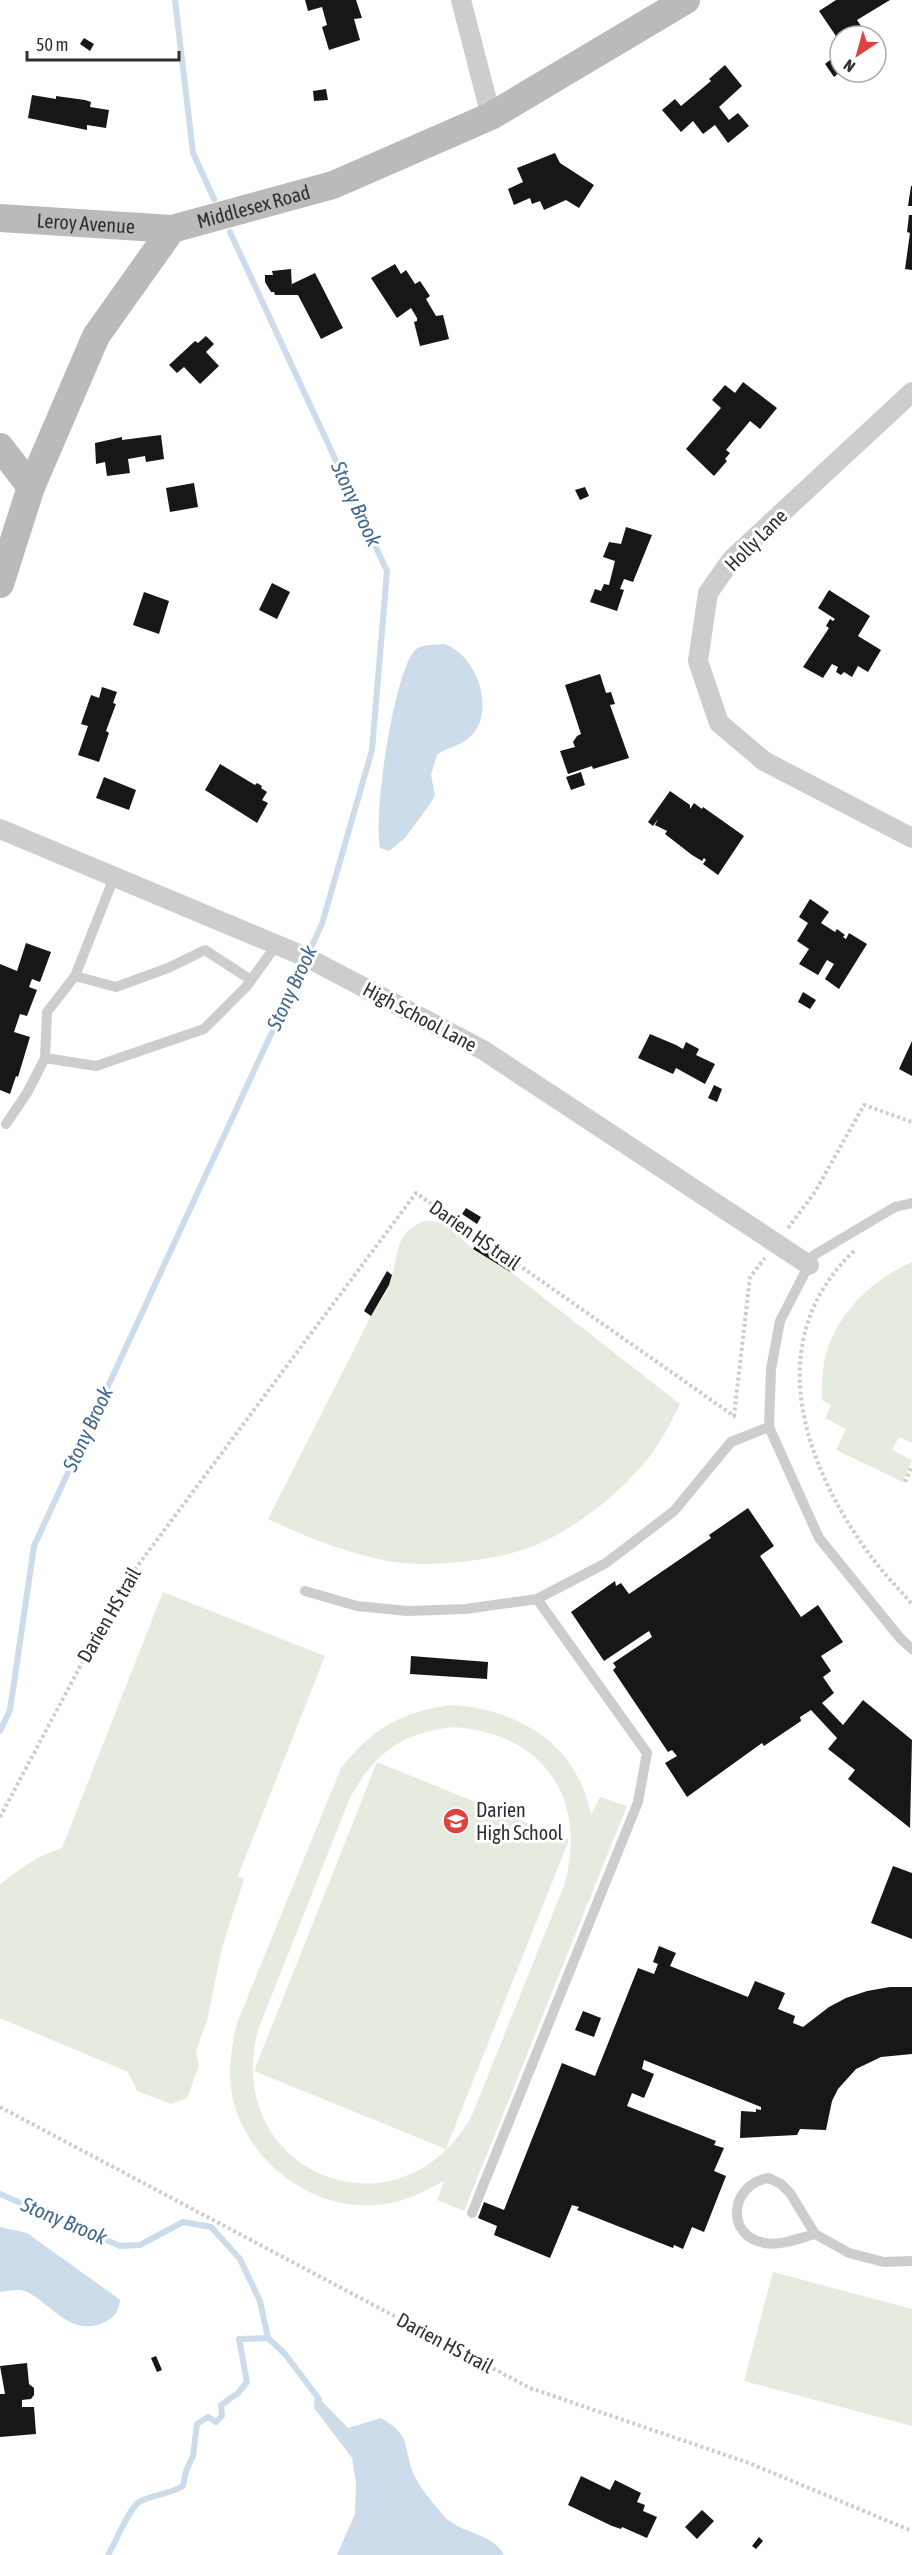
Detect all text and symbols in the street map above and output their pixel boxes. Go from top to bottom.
scale bar [27,24,178,62]
north arrow [828,24,888,84]
text: 50 m [36,34,68,55]
text: N [840,56,858,76]
street label: Middlesex Road [194,180,312,233]
street label: Leroy Avenue [36,208,136,238]
water label: Stony Brook [326,456,387,550]
street label: Holly Lane [720,504,791,575]
water label: Stony Brook [261,941,321,1035]
street label: High School Lane [359,977,481,1056]
street label: Darien HS trail [425,1195,526,1275]
water label: Stony Brook [57,1382,117,1476]
street label: Darien HS trail [72,1563,145,1666]
place label: Darien High School [476,1798,564,1844]
school or university icon: Darien High School [441,1806,471,1836]
water label: Stony Brook [17,2191,112,2249]
street label: Darien HS trail [393,2308,498,2378]

